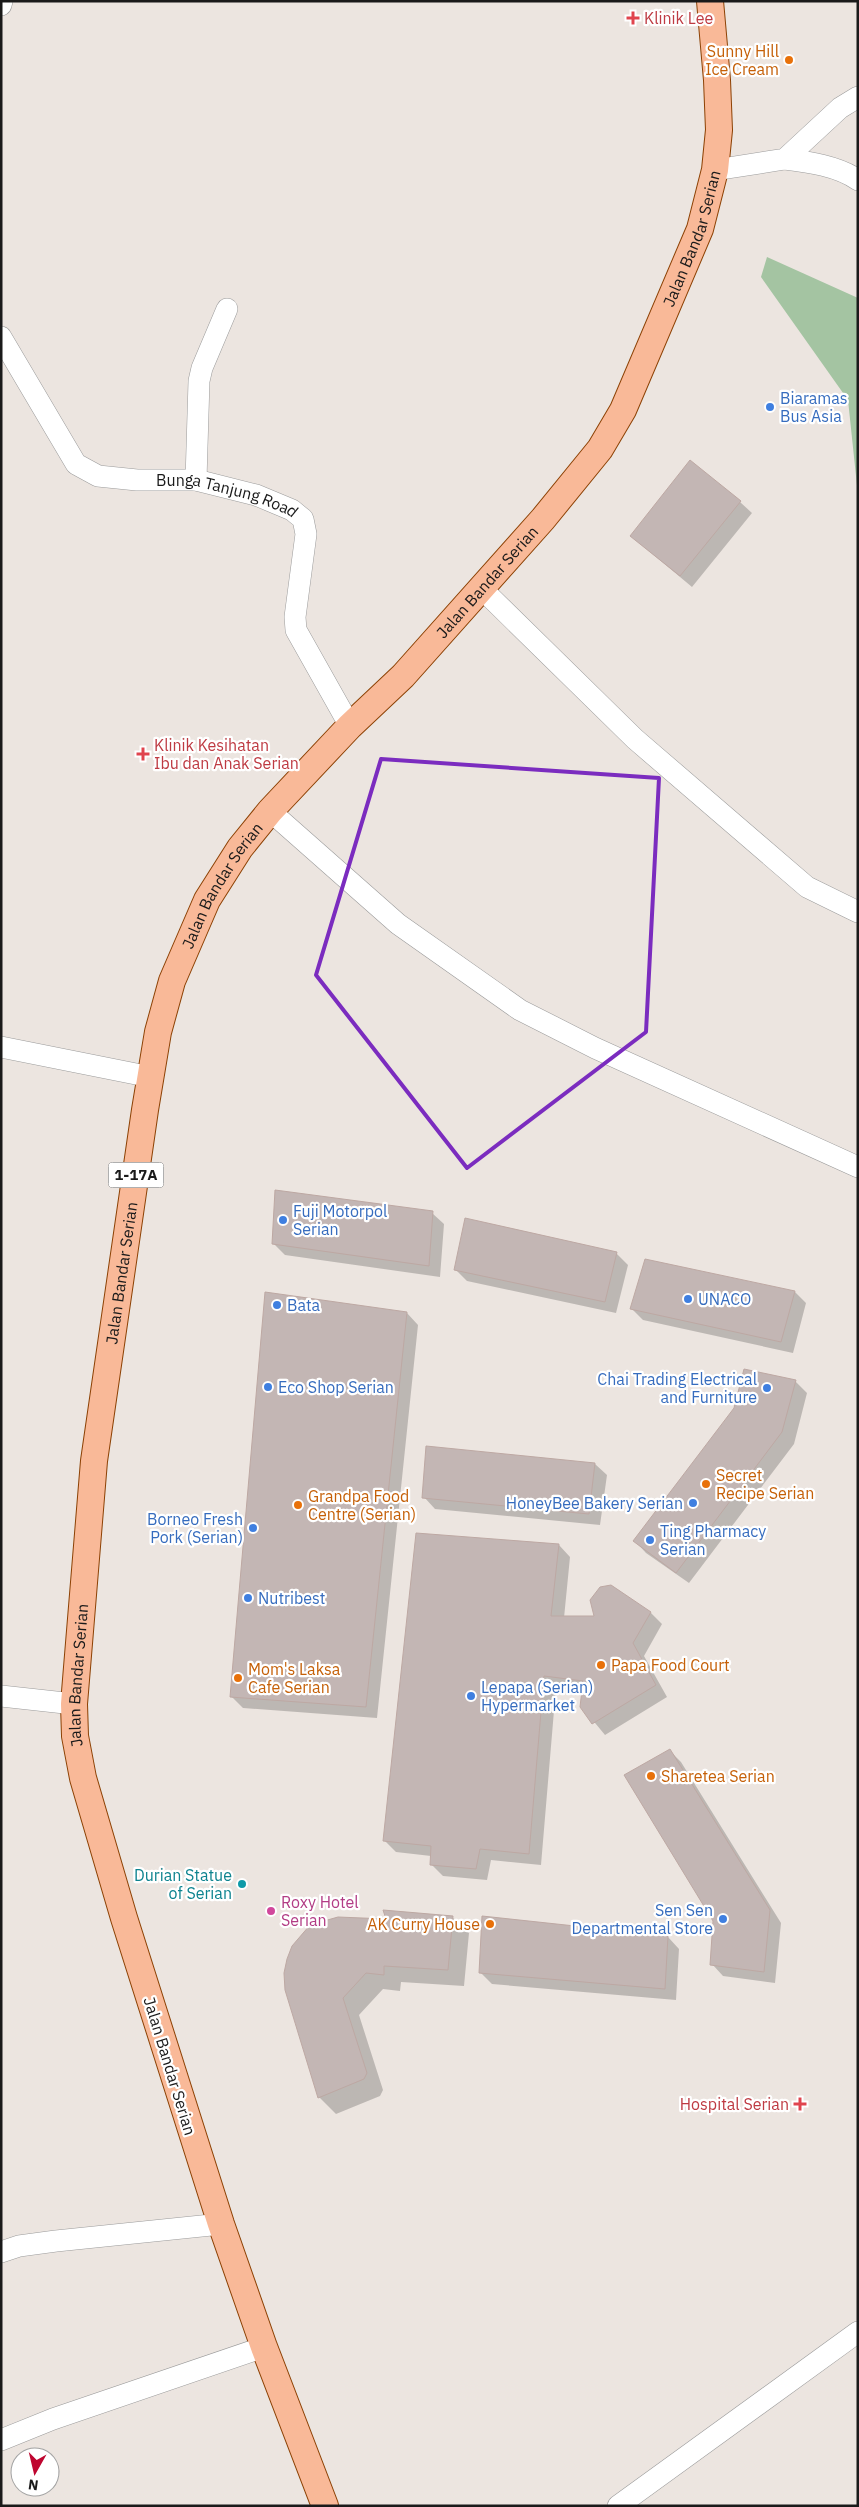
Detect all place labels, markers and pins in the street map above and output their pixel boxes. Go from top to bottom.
place label: Klinik Lee [644,8,713,28]
marker: Klinik Lee [626,11,640,25]
place label: Sunny Hill Ice Cream [705,41,779,79]
marker: Sunny Hill Ice Cream [783,54,795,66]
place label: Biaramas Bus Asia [780,388,848,426]
marker: Biaramas Bus Asia [764,401,776,413]
place label: Klinik Kesihatan Ibu dan Anak Serian [154,735,299,773]
marker: Klinik Kesihatan Ibu dan Anak Serian [136,747,150,761]
place label: Fuji Motorpol Serian [293,1201,387,1239]
marker: Fuji Motorpol Serian [277,1214,289,1226]
place label: UNACO [698,1289,751,1309]
marker: UNACO [682,1293,694,1305]
place label: Bata [287,1295,321,1315]
marker: Bata [271,1299,283,1311]
place label: Chai Trading Electrical and Furniture [597,1369,757,1407]
place label: Eco Shop Serian [278,1377,394,1397]
marker: Eco Shop Serian [262,1381,274,1393]
marker: Chai Trading Electrical and Furniture [761,1382,773,1394]
place label: Secret Recipe Serian [716,1465,814,1503]
marker: Secret Recipe Serian [700,1478,712,1490]
place label: Grandpa Food Centre (Serian) [308,1486,416,1524]
place label: HoneyBee Bakery Serian [506,1493,683,1513]
marker: HoneyBee Bakery Serian [687,1497,699,1509]
marker: Grandpa Food Centre (Serian) [292,1499,304,1511]
place label: Borneo Fresh Pork (Serian) [147,1509,243,1547]
place label: Ting Pharmacy Serian [660,1521,766,1559]
marker: Borneo Fresh Pork (Serian) [247,1522,259,1534]
marker: Ting Pharmacy Serian [644,1534,656,1546]
place label: Nutribest [258,1588,325,1608]
marker: Nutribest [242,1592,254,1604]
place label: Papa Food Court [611,1655,730,1675]
place label: Mom's Laksa Cafe Serian [248,1659,341,1697]
marker: Papa Food Court [595,1659,607,1671]
marker: Mom's Laksa Cafe Serian [232,1672,244,1684]
place label: Lepapa (Serian) Hypermarket [481,1677,593,1715]
marker: Lepapa (Serian) Hypermarket [465,1690,477,1702]
place label: Sharetea Serian [661,1766,775,1786]
marker: Sharetea Serian [645,1770,657,1782]
place label: Durian Statue of Serian [134,1865,232,1903]
marker: Durian Statue of Serian [236,1878,248,1890]
place label: Roxy Hotel Serian [281,1892,359,1930]
place label: Sen Sen Departmental Store [572,1900,713,1938]
marker: Roxy Hotel Serian [265,1905,277,1917]
marker: Sen Sen Departmental Store [717,1913,729,1925]
place label: AK Curry House [367,1914,480,1934]
marker: AK Curry House [484,1918,496,1930]
place label: Hospital Serian [680,2094,789,2114]
marker: Hospital Serian [793,2097,807,2111]

